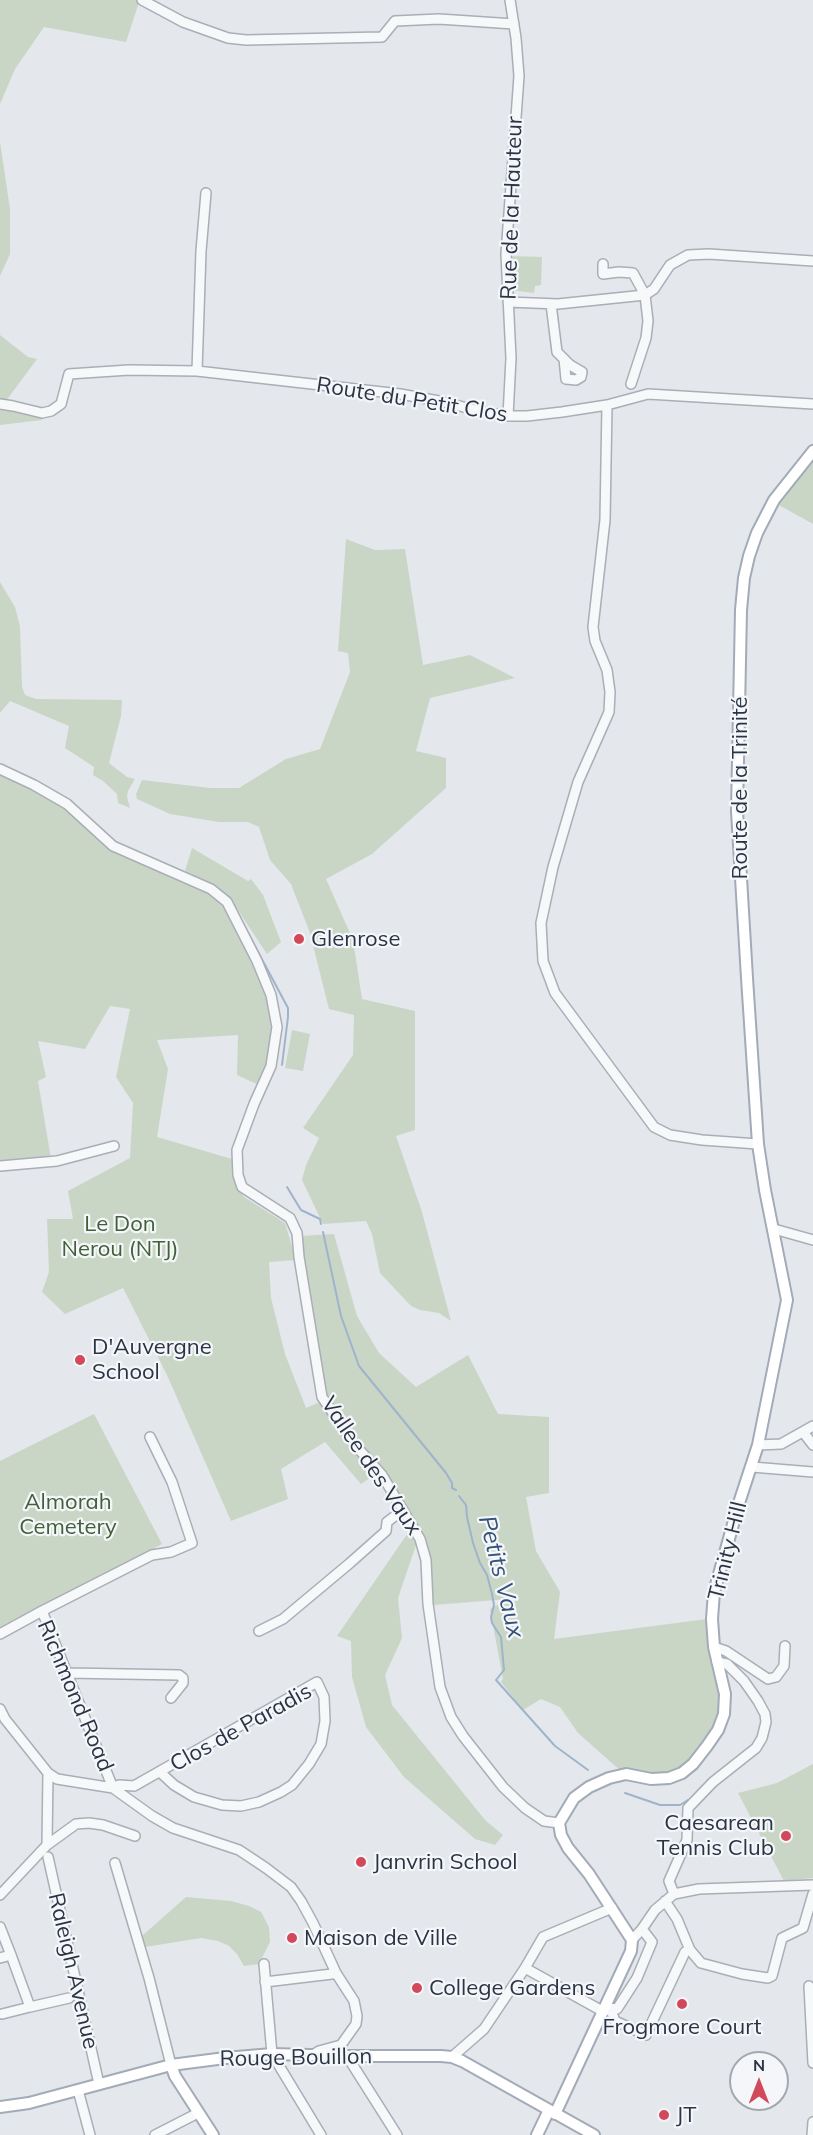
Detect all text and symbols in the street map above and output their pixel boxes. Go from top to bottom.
street label: Rue de la Hauteur [496,116,528,300]
street label: Route du Petit Clos [315,372,509,428]
street label: Route de la Trinité [727,696,753,880]
place label: Glenrose [311,926,400,952]
marker: Glenrose [292,932,306,946]
park label: Le Don Nerou (NTJ) [62,1211,178,1262]
place label: D'Auvergne School [92,1334,212,1386]
marker: D'Auvergne School [73,1353,87,1367]
street label: Vallee des Vaux [315,1392,427,1540]
park label: Almorah Cemetery [19,1489,117,1540]
street label: Trinity Hill [703,1499,753,1603]
water label: Petits Vaux [472,1513,530,1641]
street label: Richmond Road [31,1616,119,1776]
street label: Clos de Paradis [166,1678,316,1778]
place label: Caesarean Tennis Club [657,1810,774,1862]
marker: Caesarean Tennis Club [779,1829,793,1843]
place label: Janvrin School [373,1849,518,1875]
marker: Janvrin School [354,1855,368,1869]
street label: Raleigh Avenue [42,1890,104,2052]
place label: Maison de Ville [304,1925,457,1951]
marker: Maison de Ville [285,1931,299,1945]
place label: College Gardens [429,1975,595,2001]
marker: College Gardens [410,1981,424,1995]
marker: Frogmore Court [675,1997,689,2011]
place label: Frogmore Court [602,2014,762,2040]
street label: Rouge Bouillon [219,2043,373,2073]
north arrow [729,2051,789,2111]
text: N [753,2055,765,2075]
place label: JT [676,2102,697,2128]
marker: JT [657,2108,671,2122]

